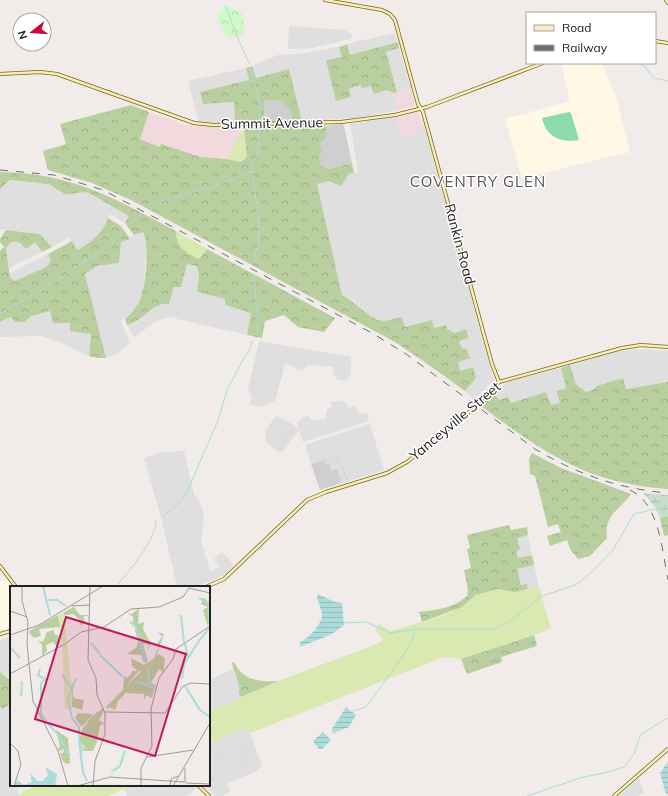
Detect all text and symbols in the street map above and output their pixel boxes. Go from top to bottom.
north arrow [12,12,52,52]
legend [526,12,656,64]
text: Road [562,20,591,35]
text: N [15,29,30,41]
text: Railway [562,40,608,55]
street label: Summit Avenue [221,113,323,133]
district label: COVENTRY GLEN [410,172,546,191]
street label: Rankin Road [441,202,479,286]
street label: Yanceyville Street [405,378,504,465]
inset map [10,586,210,786]

